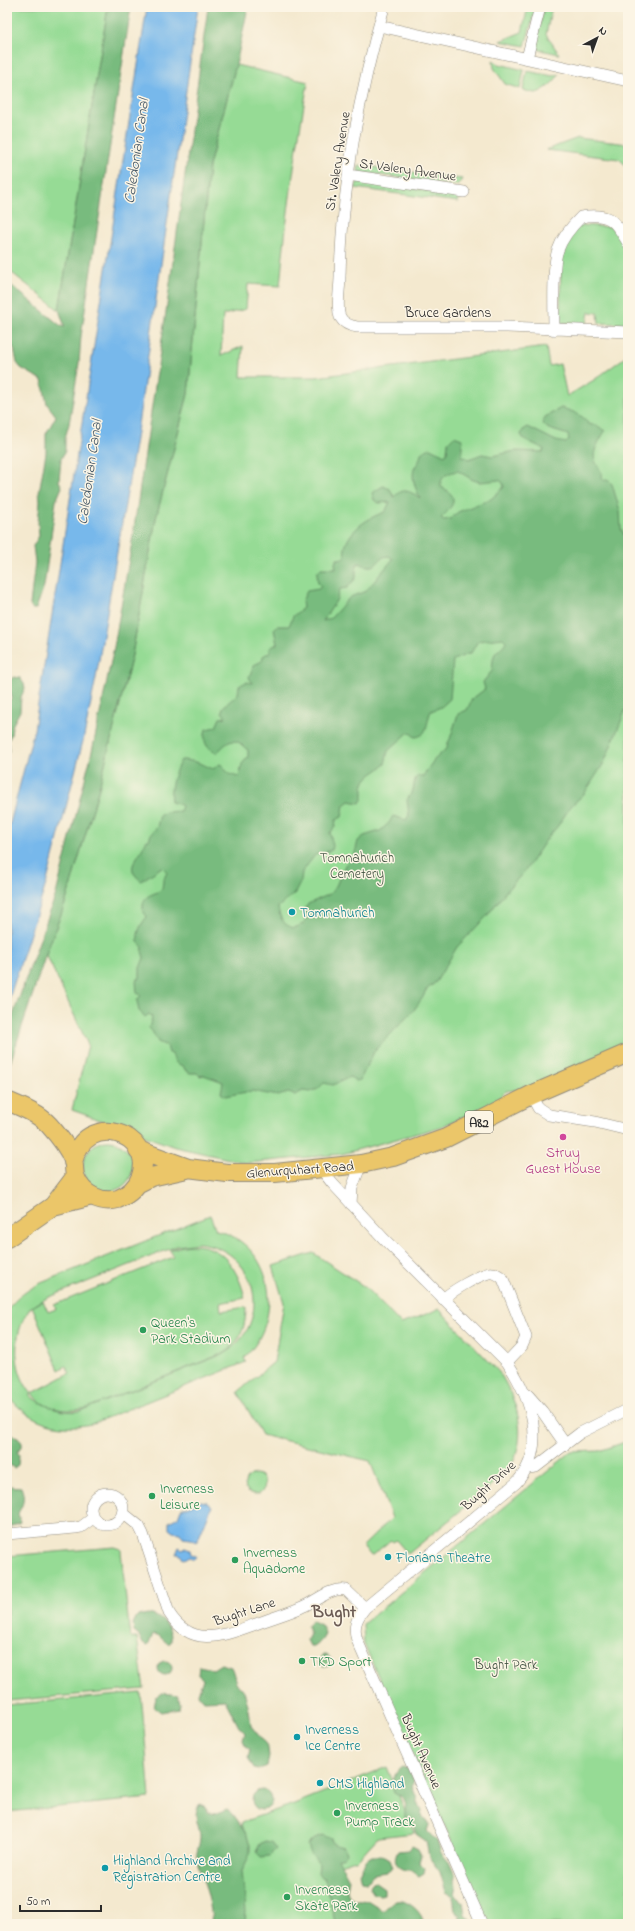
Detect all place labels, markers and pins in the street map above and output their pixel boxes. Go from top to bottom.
place label: Tomnahurich [300,903,374,924]
marker: Tomnahurich [287,907,297,917]
marker: Struy Guest House [558,1132,568,1142]
place label: Struy Guest House [525,1143,601,1180]
place label: Queen's Park Stadium [151,1313,230,1350]
marker: Queen's Park Stadium [138,1325,148,1335]
place label: Inverness Leisure [160,1479,214,1516]
marker: Inverness Leisure [147,1491,157,1501]
place label: Inverness Aquadome [243,1543,306,1580]
place label: Florians Theatre [395,1548,491,1569]
marker: Florians Theatre [383,1552,393,1562]
marker: Inverness Aquadome [230,1555,240,1565]
place label: TKD Sport [310,1652,372,1673]
marker: TKD Sport [297,1656,307,1666]
place label: Inverness Ice Centre [305,1720,361,1757]
marker: Inverness Ice Centre [292,1732,302,1742]
place label: CMS Highland [328,1774,405,1796]
marker: CMS Highland [315,1778,325,1788]
place label: Inverness Pump Track [345,1796,415,1833]
marker: Inverness Pump Track [332,1808,342,1818]
place label: Highland Archive and Registration Centre [113,1851,231,1889]
marker: Highland Archive and Registration Centre [100,1863,110,1873]
place label: Inverness Skate Park [295,1880,358,1917]
marker: Inverness Skate Park [282,1892,292,1902]

